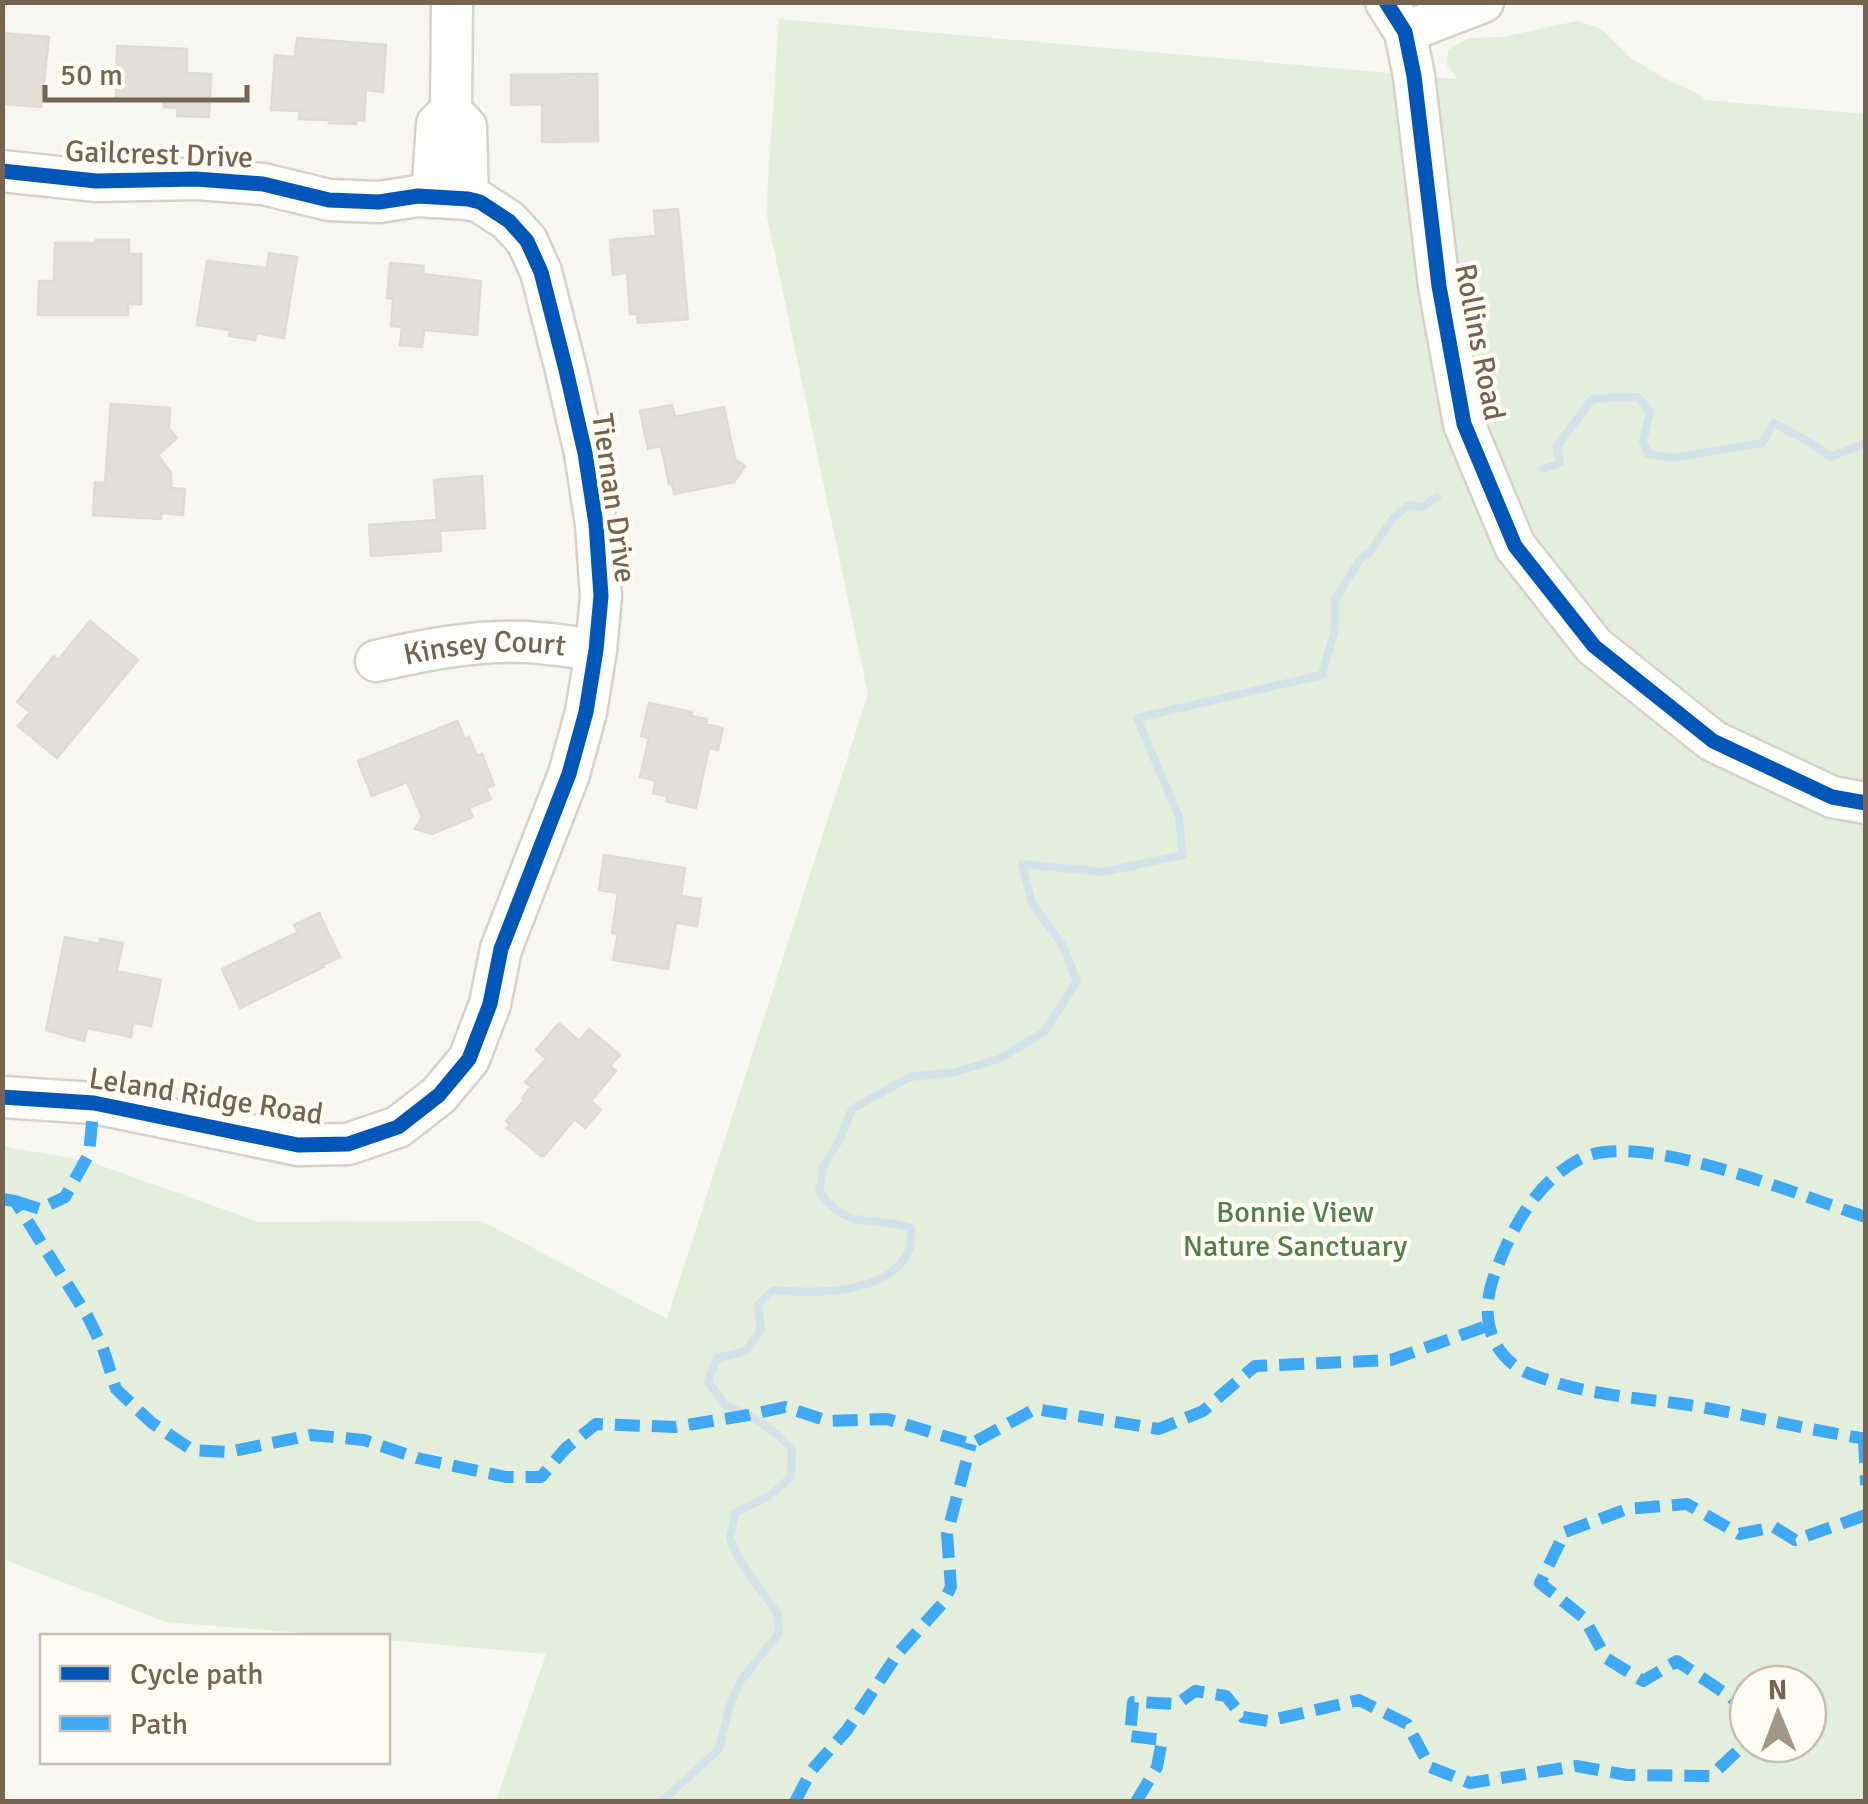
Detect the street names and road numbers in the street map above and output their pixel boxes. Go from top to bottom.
street label: Gailcrest Drive [64,133,254,176]
street label: Rollins Road [1446,261,1513,424]
street label: Tiernan Drive [583,411,644,585]
street label: Kinsey Court [400,624,568,674]
street label: Leland Ridge Road [86,1060,326,1133]

